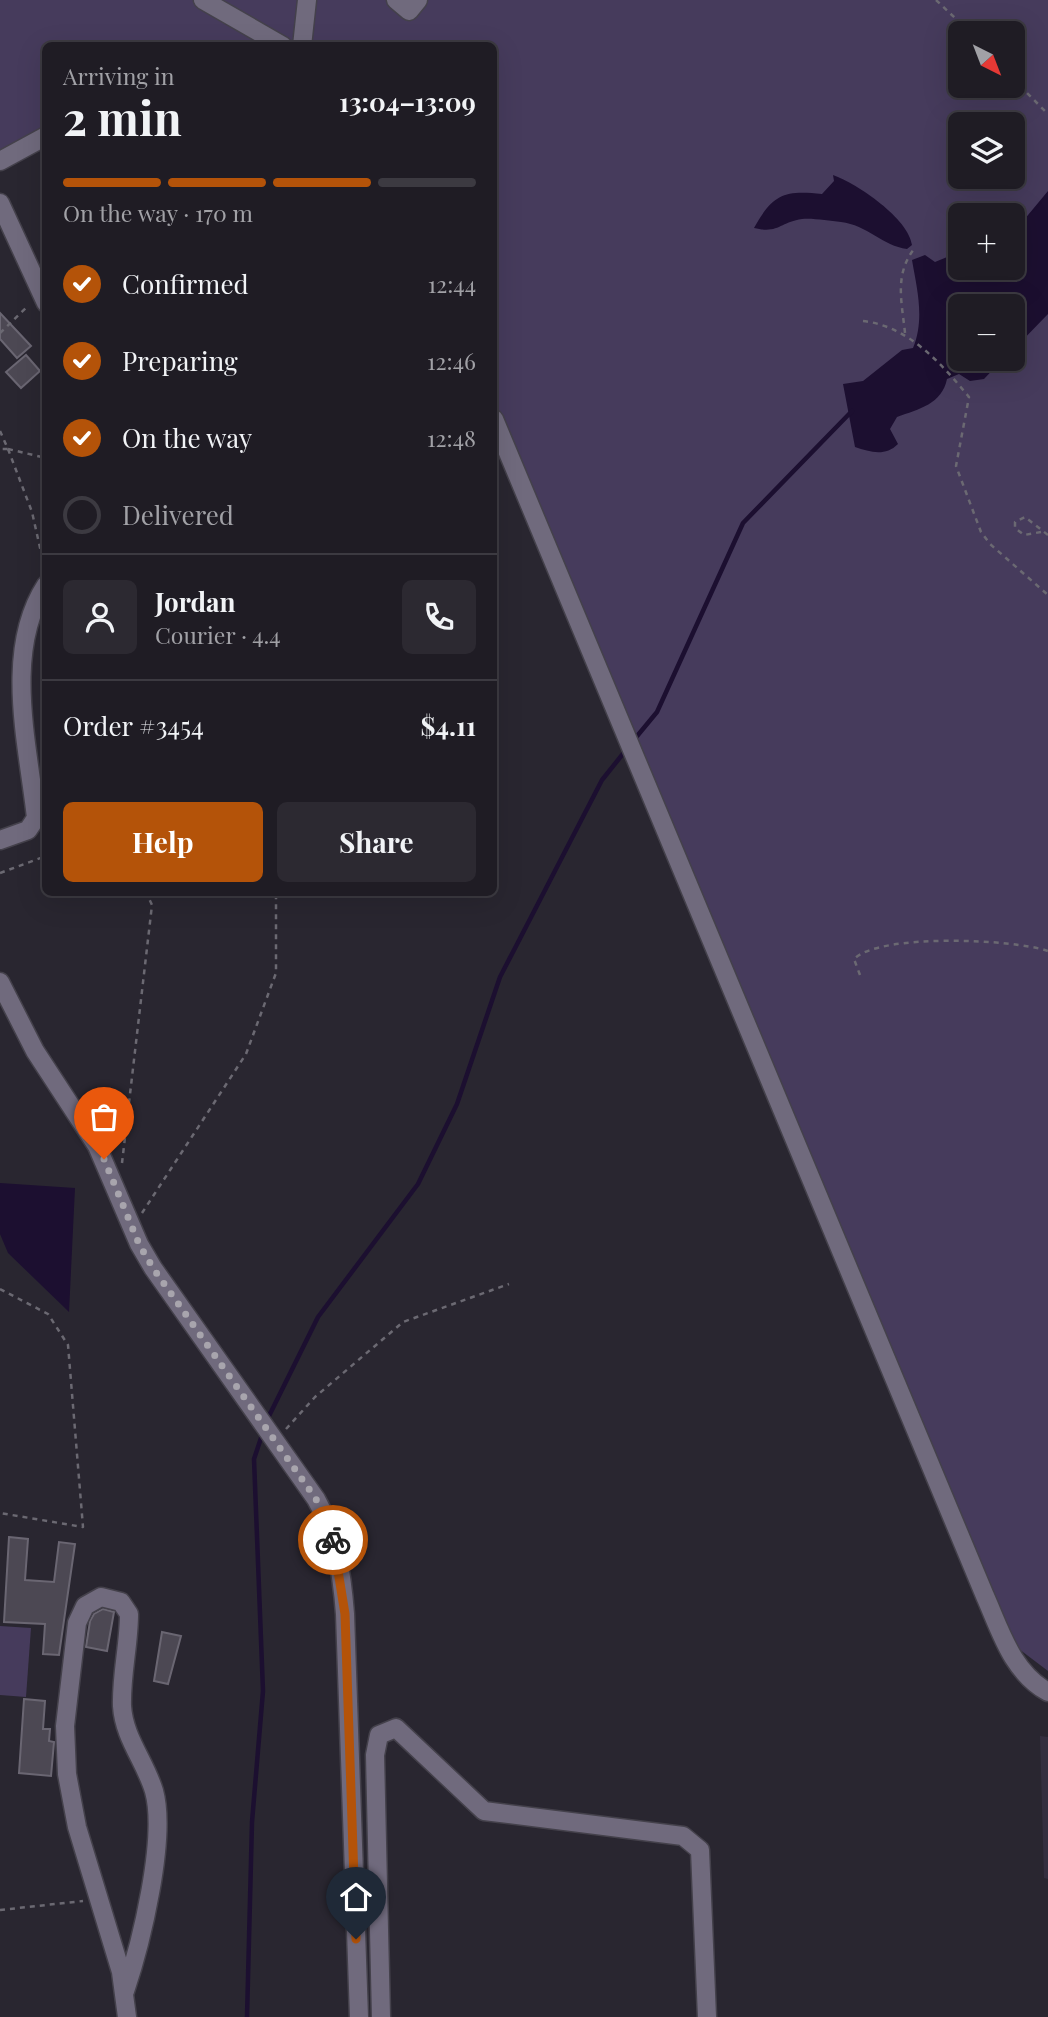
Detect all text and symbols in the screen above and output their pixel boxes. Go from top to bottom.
north arrow [948,21,1026,98]
map controls [948,21,1025,371]
text: Arriving in [63,60,175,91]
text: 13:04–13:09 [339,84,476,119]
text: 2 min [63,86,182,148]
button: layers [948,112,1025,189]
text: On the way · 170 m [63,197,253,228]
button: + [948,203,1025,280]
icon: check [63,265,101,303]
text: Confirmed [122,266,249,301]
text: 12:44 [428,268,476,299]
button: − [948,294,1025,371]
icon: check [63,342,101,380]
text: Preparing [122,343,238,378]
text: 12:46 [427,345,476,376]
icon: check [63,419,101,457]
text: On the way [122,420,252,455]
text: 12:48 [427,422,476,453]
text: Delivered [122,497,234,532]
button: person [63,580,137,654]
button: phone [402,580,476,654]
text: Jordan [155,584,235,619]
text: Courier · 4.4 [155,619,281,650]
text: Order #3454 [63,708,204,743]
text: $4.11 [420,708,476,743]
button: Help [63,802,263,882]
button: Share [277,802,476,882]
pin [74,1087,134,1159]
icon: bag [85,1098,123,1136]
courier [298,1505,368,1575]
icon: bike [314,1521,352,1559]
pin [326,1867,386,1939]
icon: home [337,1878,375,1916]

